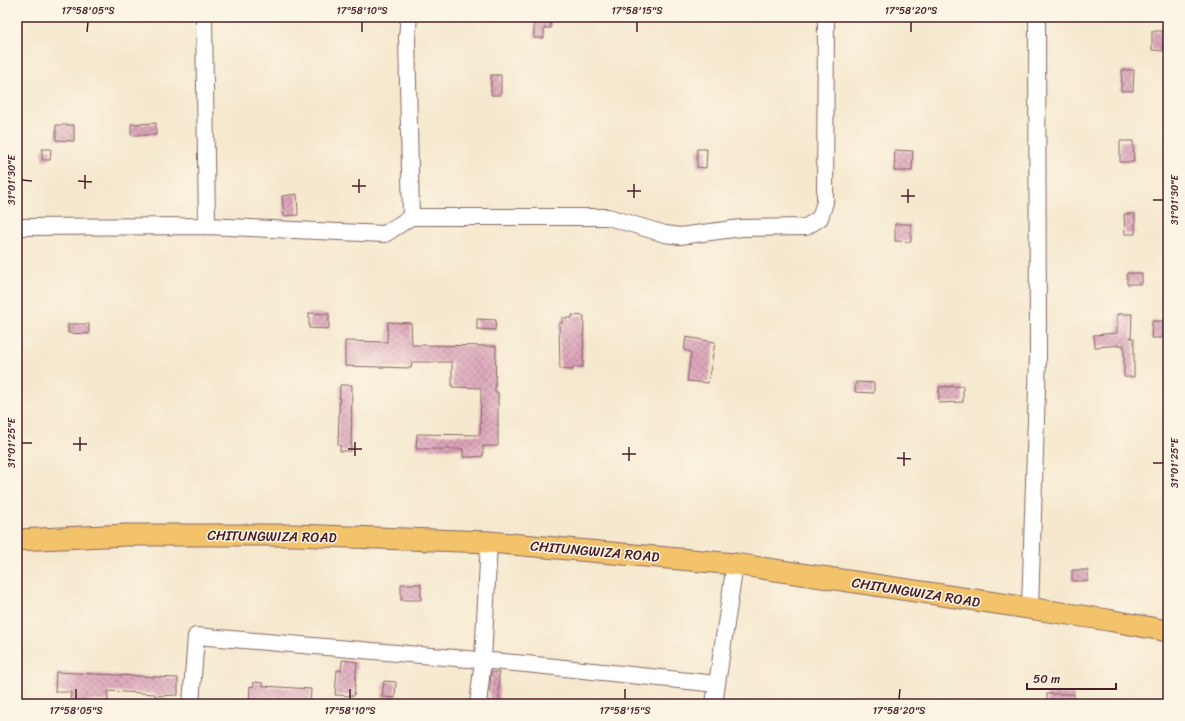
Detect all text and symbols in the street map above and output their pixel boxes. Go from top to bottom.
text: 17°58'05"S [62,2,115,20]
text: 17°58'10"S [336,2,388,20]
text: 17°58'15"S [612,2,663,20]
text: 17°58'20"S [885,2,938,20]
text: 31°01'30"E [3,154,21,205]
text: 31°01'30"E [1166,174,1184,225]
text: 31°01'25"E [3,417,21,468]
text: 31°01'25"E [1166,437,1184,488]
street label: CHITUNGWIZA ROAD [207,523,338,550]
street label: CHITUNGWIZA ROAD [529,533,661,570]
street label: CHITUNGWIZA ROAD [850,570,982,615]
scale bar [1027,665,1116,691]
text: 50 m [1033,668,1060,690]
text: 17°58'05"S [50,702,103,720]
text: 17°58'10"S [324,702,376,720]
text: 17°58'15"S [600,702,651,720]
text: 17°58'20"S [873,702,926,720]

